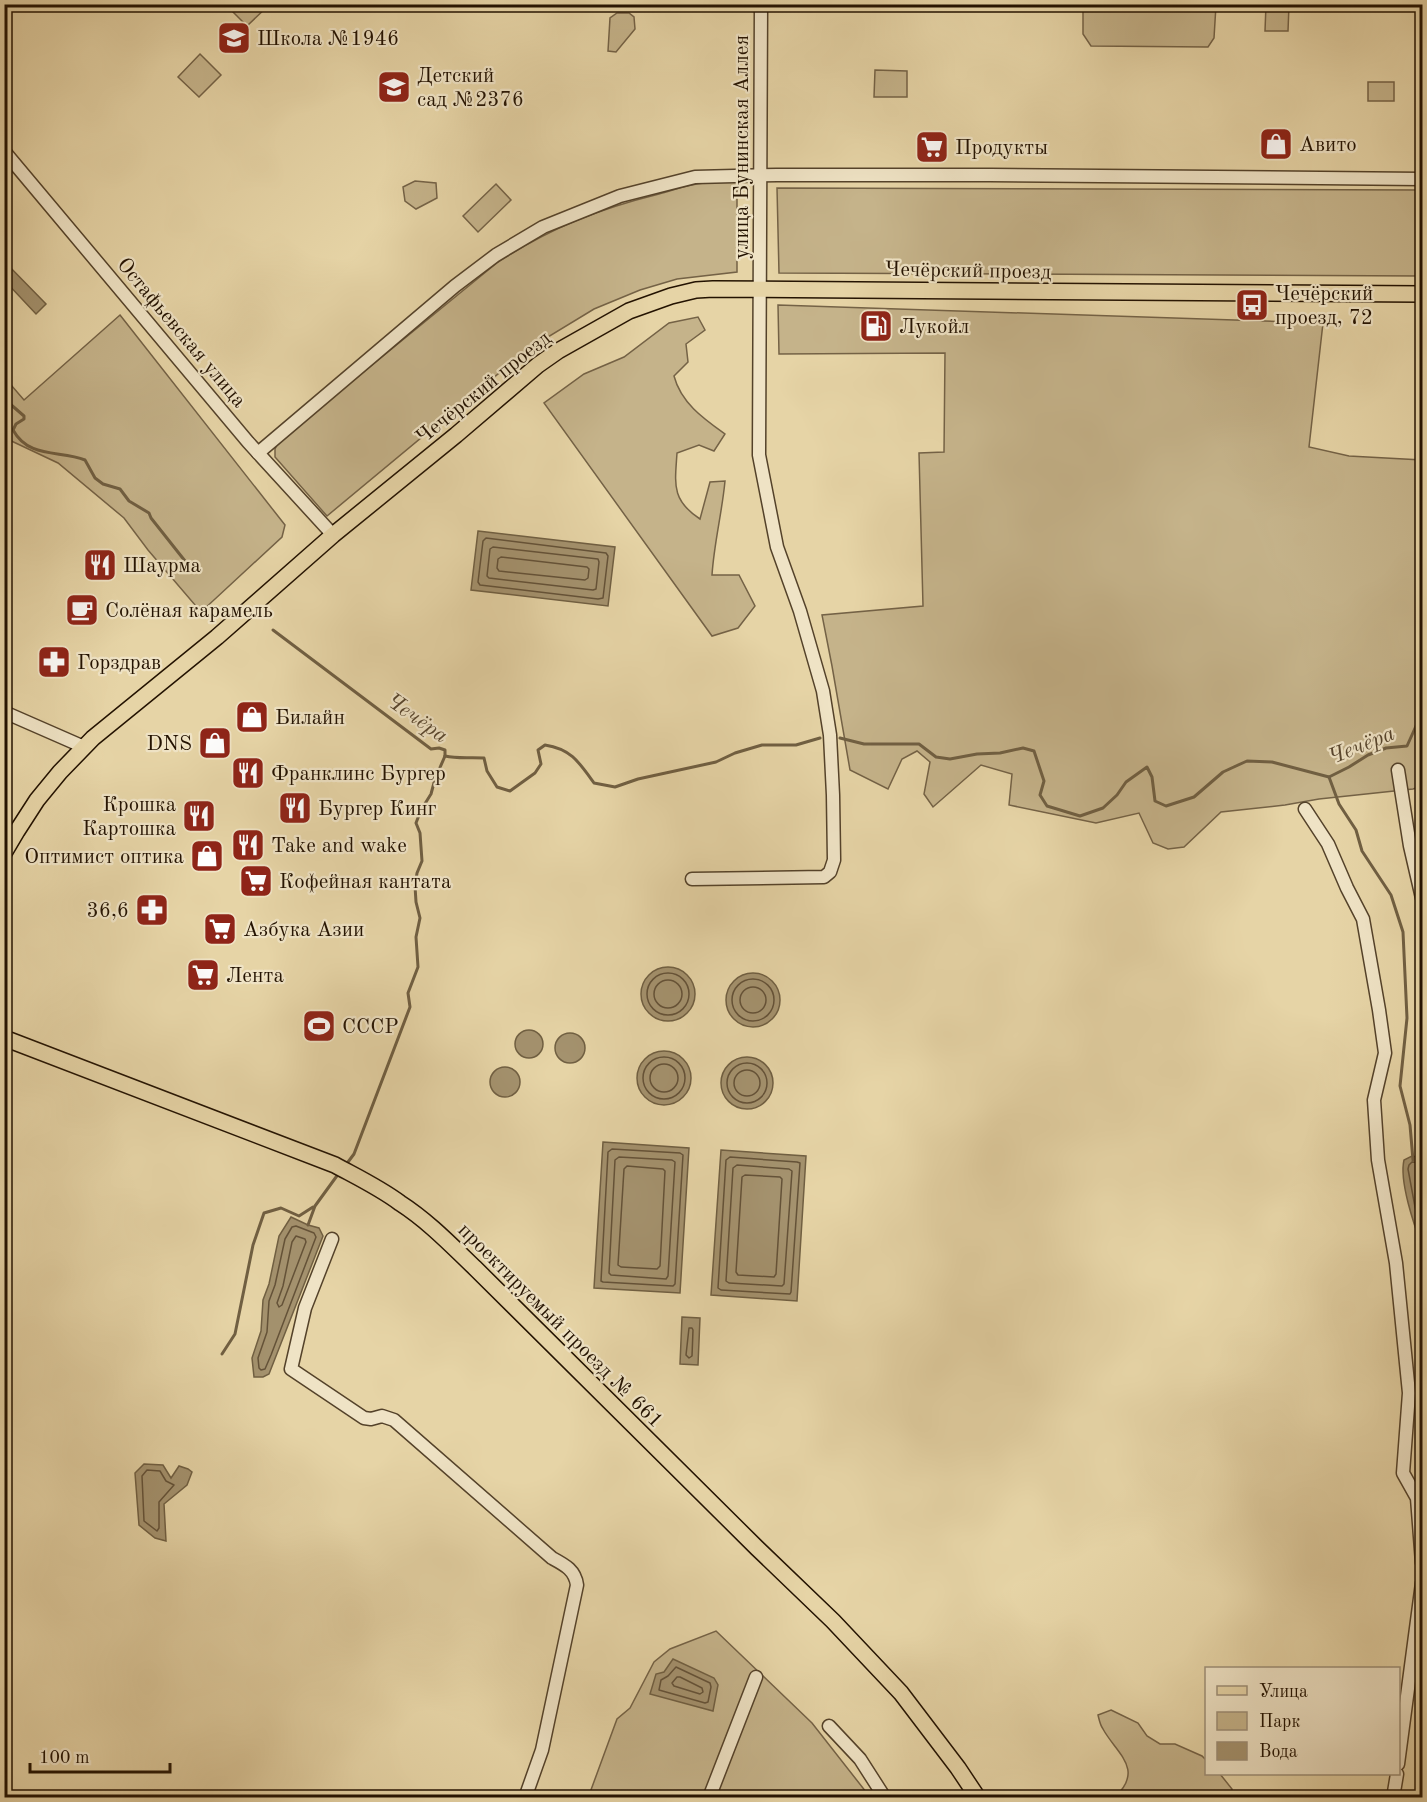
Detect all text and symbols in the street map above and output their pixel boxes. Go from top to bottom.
school or university icon: Школа №1946 [216,20,252,56]
place label: Школа №1946 [257,29,399,50]
street label: улица Бунинская Аллея [732,35,753,259]
place label: Детский сад №2376 [417,66,524,111]
school or university icon: Детский сад №2376 [376,69,412,105]
shop icon: Авито [1258,126,1294,162]
supermarket icon: Продукты [914,129,950,165]
place label: Авито [1299,135,1357,156]
place label: Продукты [955,138,1048,159]
street label: Остафьевская улица [112,254,249,412]
street label: Чечёрский проезд [885,260,1052,283]
place label: Чечёрский проезд, 72 [1275,284,1373,329]
bus stop icon: Чечёрский проезд, 72 [1234,287,1270,323]
fuel station icon: Лукойл [858,308,894,344]
place label: Лукойл [899,317,969,338]
street label: Чечёрский проезд [413,327,556,449]
restaurant icon: Шаурма [82,547,118,583]
place label: Шаурма [123,556,201,577]
cafe icon: Солёная карамель [64,592,100,628]
place label: Солёная карамель [105,601,273,622]
pharmacy icon: Горздрав [36,644,72,680]
place label: Горздрав [77,653,161,674]
water label: Чечёра [382,690,452,748]
shop icon: Билайн [234,699,270,735]
place label: Билайн [275,708,345,729]
water label: Чечёра [1325,723,1398,769]
shop icon: DNS [197,725,233,761]
place label: DNS [146,734,192,755]
restaurant icon: Франклинс Бургер [230,755,266,791]
place label: Франклинс Бургер [271,764,446,785]
restaurant icon: Бургер Кинг [277,790,313,826]
place label: Крошка Картошка [82,795,176,840]
restaurant icon: Крошка Картошка [181,798,217,834]
place label: Бургер Кинг [318,799,437,820]
restaurant icon: Take and wake [230,827,266,863]
place label: Take and wake [271,836,407,857]
shop icon: Оптимист оптика [189,838,225,874]
place label: Оптимист оптика [24,847,184,868]
supermarket icon: Кофейная кантата [238,863,274,899]
place label: Кофейная кантата [279,872,451,893]
pharmacy icon: 36,6 [134,892,170,928]
place label: 36,6 [87,901,129,922]
supermarket icon: Азбука Азии [202,911,238,947]
place label: Азбука Азии [243,920,364,941]
supermarket icon: Лента [185,957,221,993]
place label: Лента [226,966,284,987]
sports icon: СССР [301,1008,337,1044]
place label: СССР [342,1017,399,1038]
street label: проектируемый проезд № 661 [453,1220,666,1433]
legend [1205,1667,1400,1775]
text: Улица [1259,1683,1308,1701]
text: Парк [1259,1713,1300,1731]
scale bar [30,1736,170,1774]
text: Вода [1259,1743,1298,1761]
text: 100 m [39,1749,90,1767]

